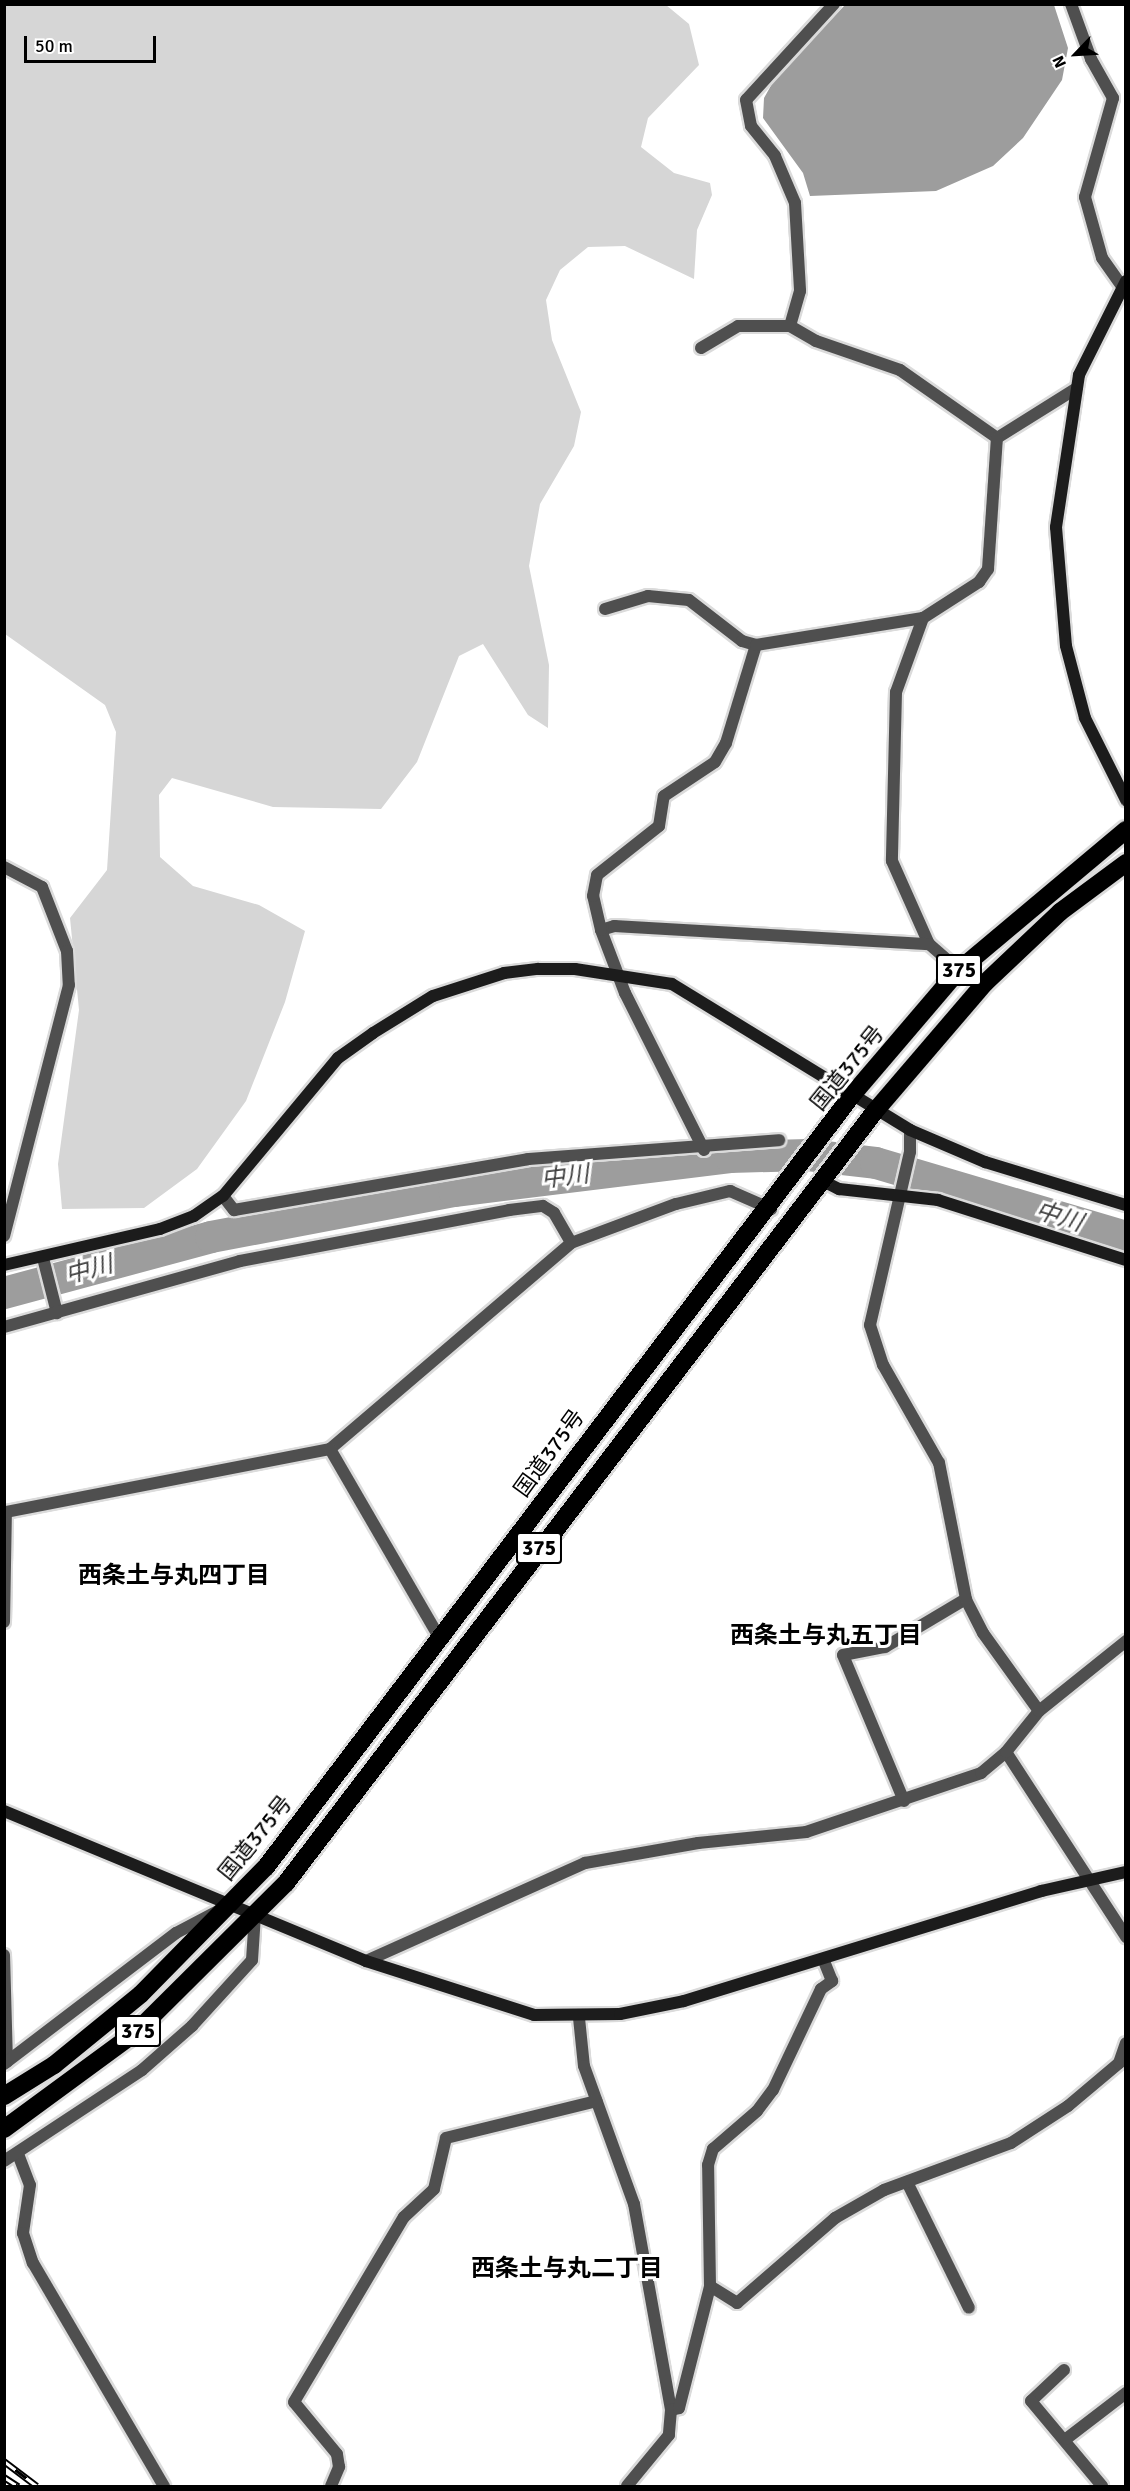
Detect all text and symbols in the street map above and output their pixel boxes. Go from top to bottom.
scale bar [27,24,159,62]
north arrow [1046,24,1106,84]
text: 50 m [35,35,73,57]
text: N [1048,52,1071,71]
road number: 375 [935,952,983,988]
street label: 国道375号 [805,1020,889,1116]
water label: 中川 [539,1160,591,1194]
water label: 中川 [1032,1196,1086,1238]
water label: 中川 [62,1250,116,1290]
street label: 国道375号 [508,1404,590,1502]
road number: 375 [515,1530,563,1566]
district label: 西条土与丸四丁目 [78,1562,270,1590]
district label: 西条土与丸五丁目 [730,1622,922,1650]
street label: 国道375号 [213,1790,297,1886]
road number: 375 [114,2013,162,2049]
district label: 西条土与丸二丁目 [471,2255,663,2283]

